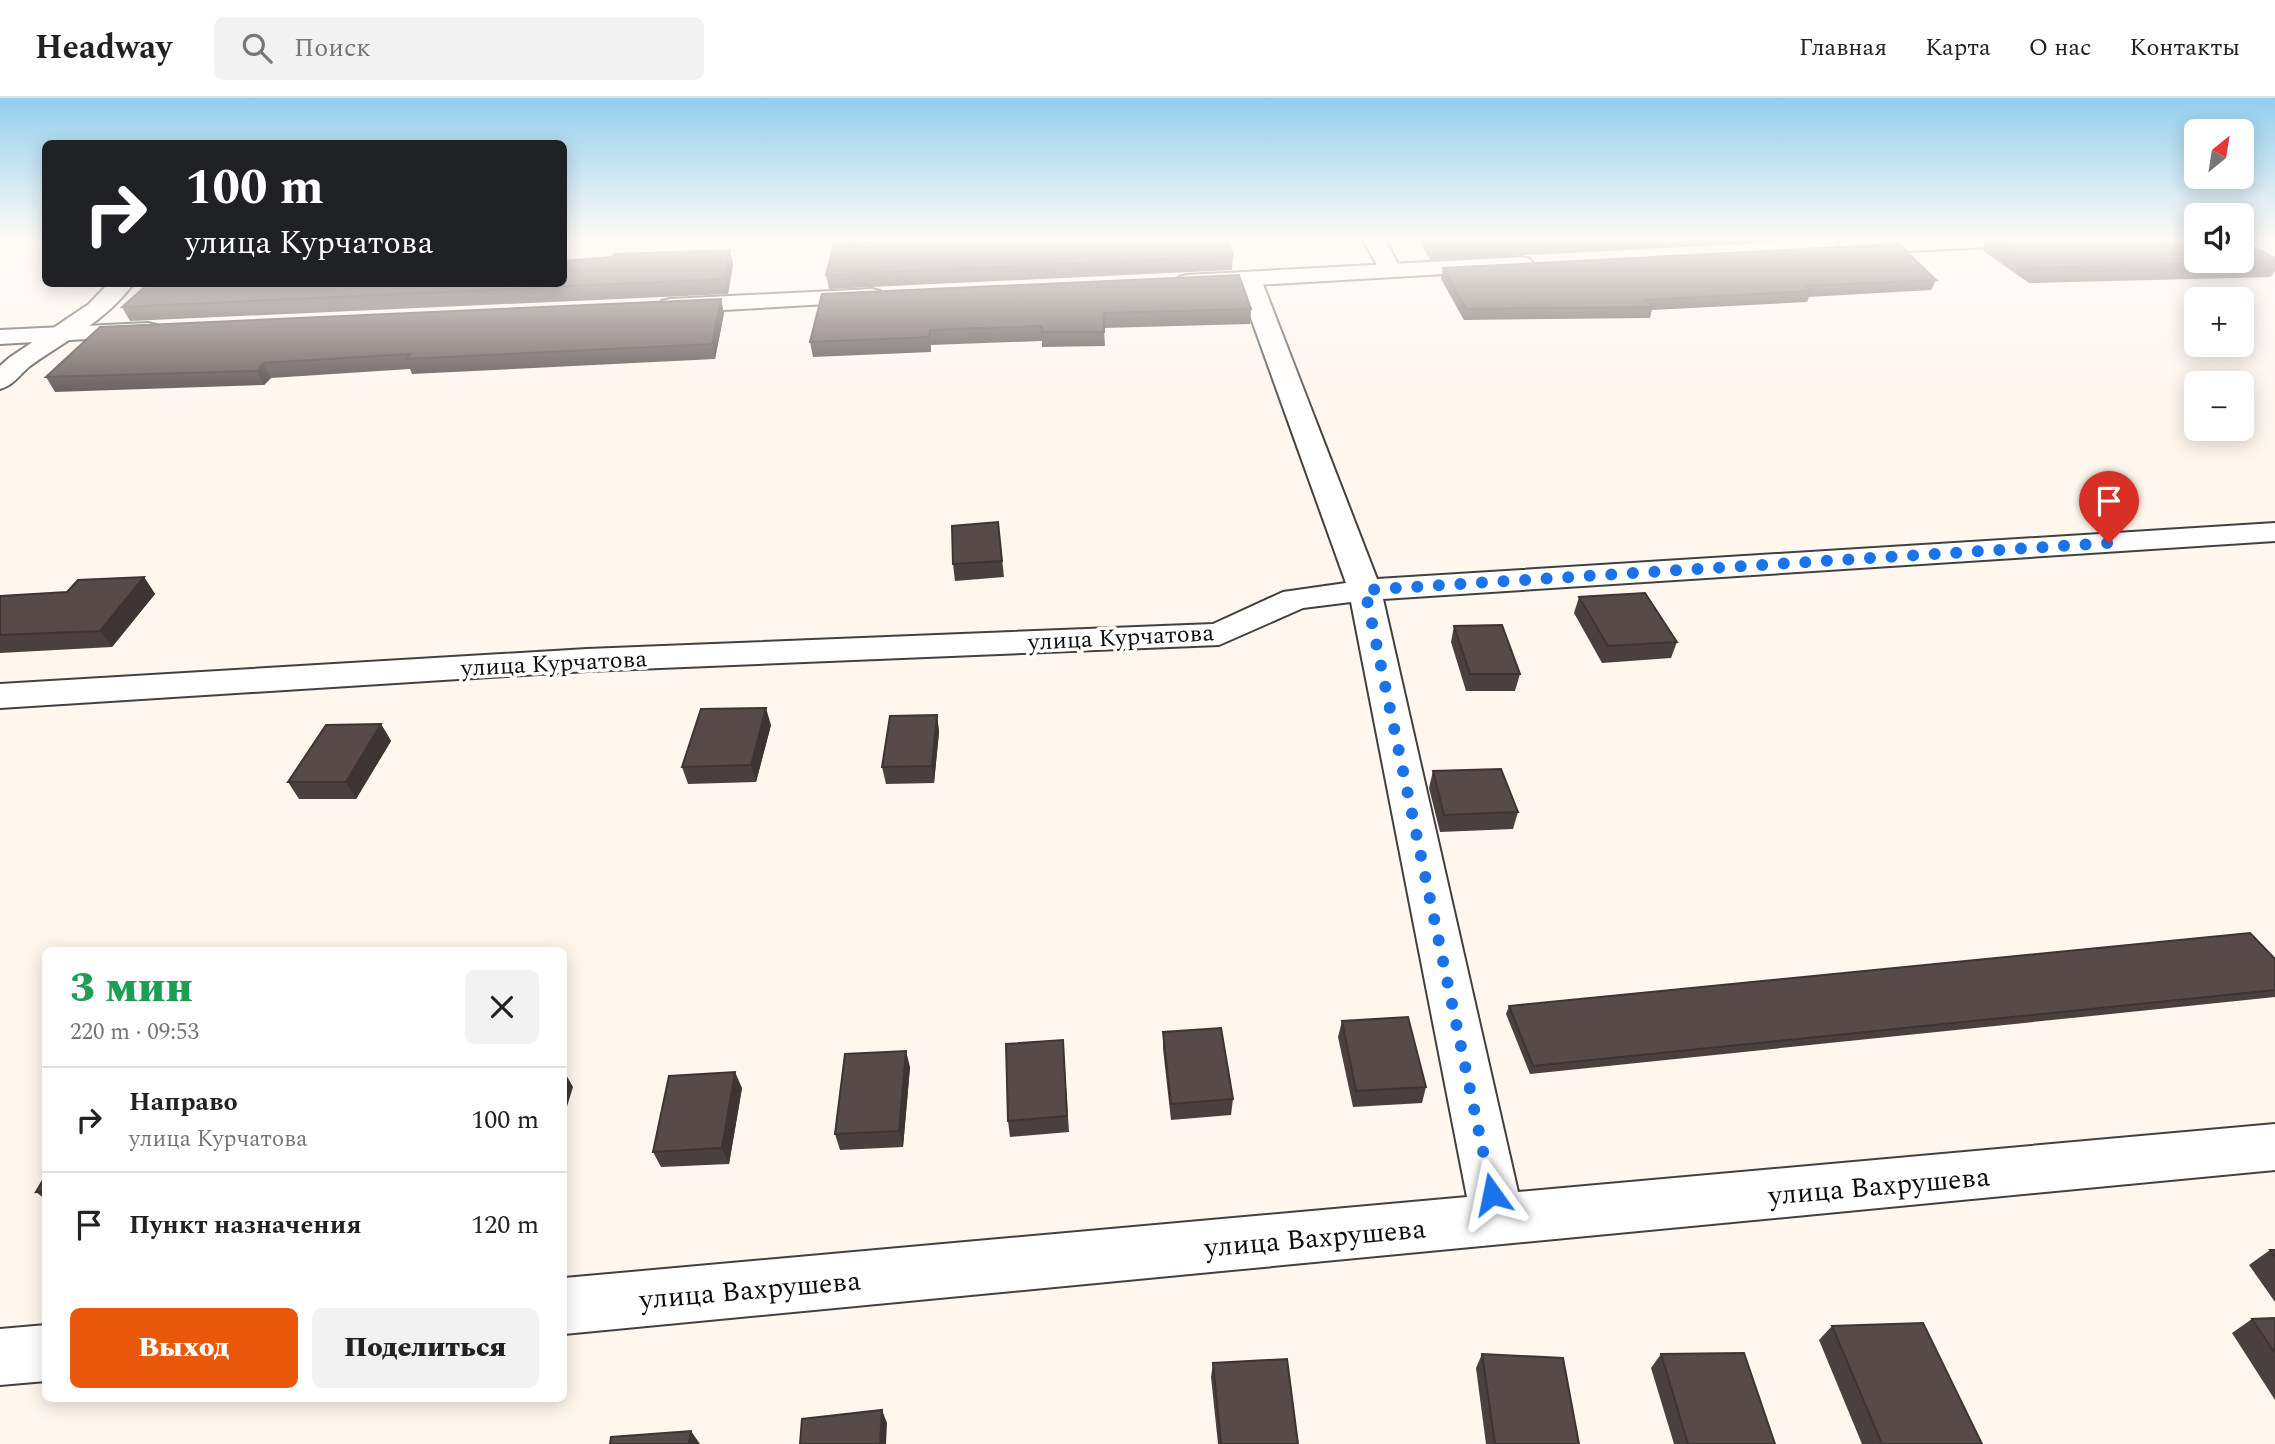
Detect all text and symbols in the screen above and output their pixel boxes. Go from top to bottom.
search box [214,17,704,80]
text: Headway [35,23,172,73]
text: Поиск [294,28,371,68]
icon: search [238,29,276,67]
text: Главная [1799,30,1887,66]
text: Карта [1925,30,1991,66]
text: О нас [2029,30,2092,66]
text: Контакты [2130,30,2240,66]
north arrow [2184,119,2254,189]
map controls [2184,119,2254,441]
text: 100 m [185,151,324,226]
icon: right [70,168,161,259]
button: sound [2184,203,2254,273]
text: улица Курчатова [185,219,433,268]
button: + [2184,287,2254,357]
button: − [2184,371,2254,441]
pin [2079,471,2139,543]
icon: arrive [2090,482,2128,520]
street label: улица Курчатова [1026,615,1215,661]
street label: улица Курчатова [459,641,648,687]
text: 3 мин [70,957,193,1020]
button: close [465,970,539,1044]
text: 220 m · 09:53 [70,1015,199,1050]
text: Направо [129,1082,238,1122]
text: 100 m [471,1100,539,1140]
icon: right [70,1101,108,1139]
text: улица Курчатова [129,1122,308,1157]
street label: улица Вахрушева [1766,1155,1992,1218]
position arrow [1455,1157,1529,1231]
text: Пункт назначения [129,1205,362,1245]
text: 120 m [471,1205,539,1245]
icon: arrive [70,1206,108,1244]
street label: улица Вахрушева [1202,1207,1428,1270]
street label: улица Вахрушева [637,1259,863,1322]
button: Выход [70,1308,298,1388]
button: Поделиться [312,1308,539,1388]

